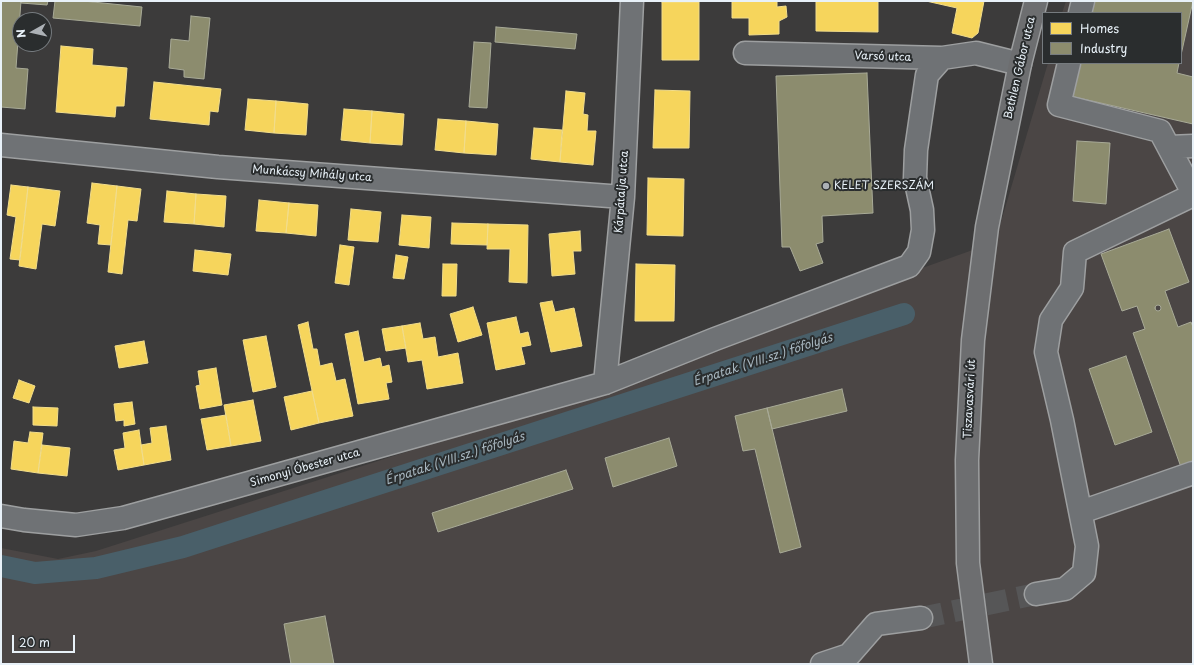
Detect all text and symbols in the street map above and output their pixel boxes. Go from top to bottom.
north arrow [12,12,52,52]
legend [1042,12,1182,64]
street label: Bethlen Gábor utca [1002,15,1038,121]
text: Homes [1080,19,1119,37]
text: N [12,28,30,39]
text: Industry [1080,39,1127,57]
street label: Varsó utca [854,49,912,65]
street label: Kárpátalja utca [613,150,631,234]
street label: Munkácsy Mihály utca [252,163,372,185]
place label: KELET SZERSZÁM [834,179,934,193]
marker: KELET SZERSZÁM [821,181,831,191]
water label: Érpatak (VIII.sz.) főfolyás [692,331,834,389]
street label: Tiszavasvári út [961,359,979,439]
water label: Érpatak (VIII.sz.) főfolyás [384,430,526,488]
street label: Simonyi Óbester utca [249,446,361,490]
scale bar [14,627,77,653]
text: 20 m [19,633,50,651]

